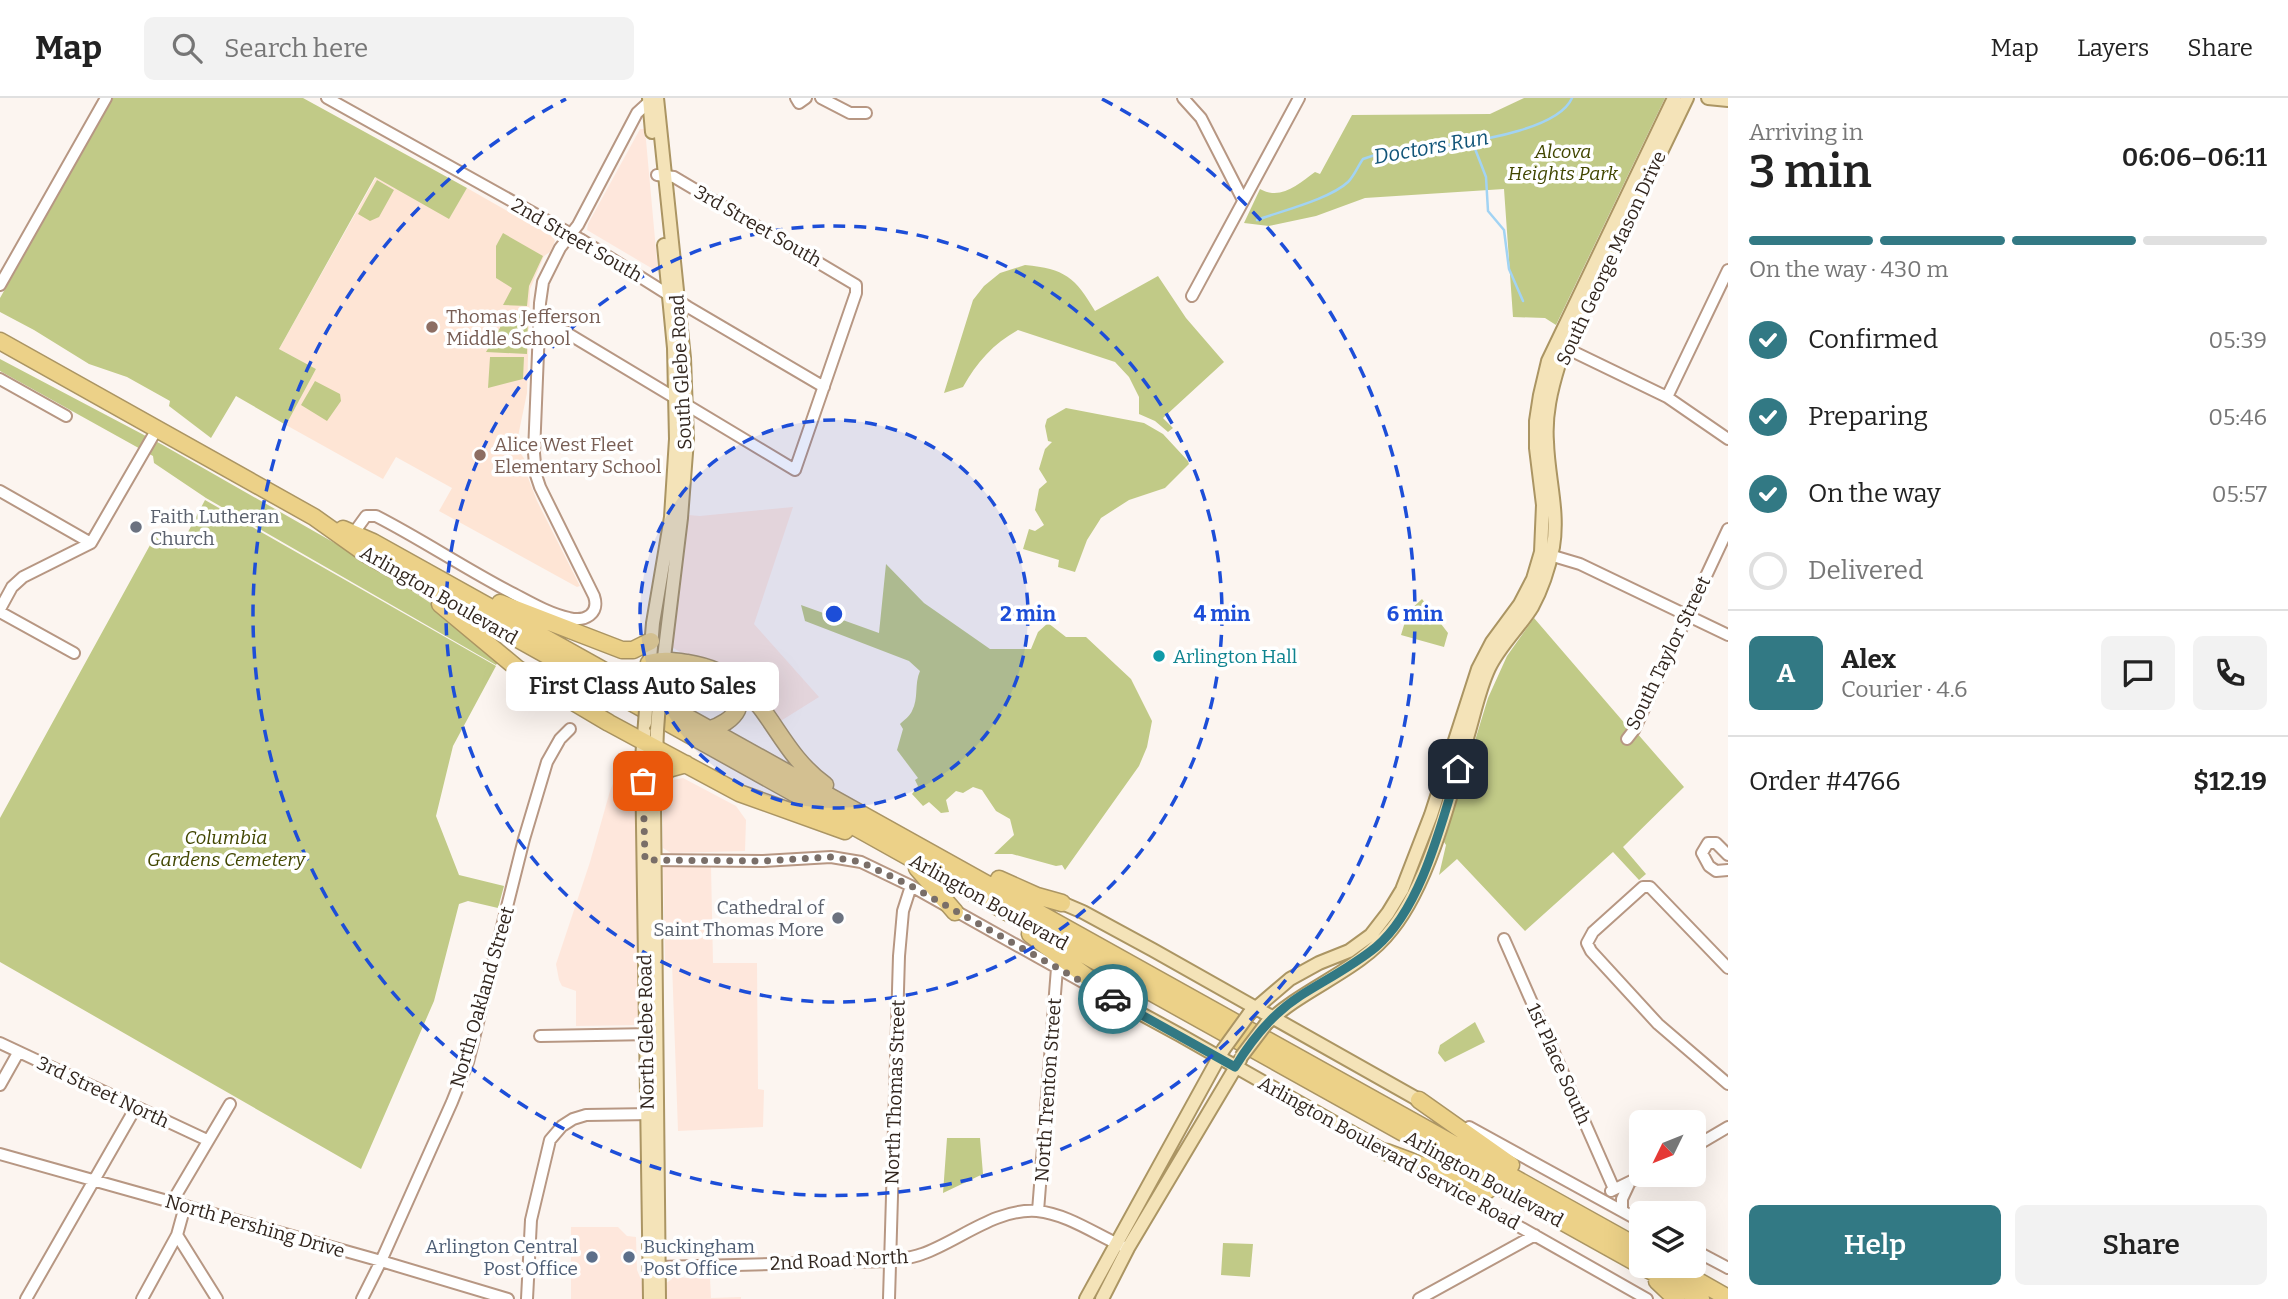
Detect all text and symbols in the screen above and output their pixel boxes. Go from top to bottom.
search box [144,17,634,80]
text: Map [35,28,102,68]
icon: search [168,29,206,67]
text: Search here [224,33,368,64]
text: Map [1991,34,2039,62]
text: Layers [2077,34,2149,62]
text: Share [2187,34,2253,62]
text: Arriving in [1749,118,1863,146]
water label: Doctors Run [1371,124,1491,170]
park label: Alcova Heights Park [1508,140,1619,185]
text: 06:06–06:11 [2122,142,2267,173]
text: 3 min [1749,144,1872,199]
street label: South George Mason Drive [1551,147,1671,369]
street label: 3rd Street South [690,180,826,272]
street label: 2nd Street South [507,193,647,287]
text: On the way · 430 m [1749,255,1948,283]
street label: South Glebe Road [665,294,697,450]
place label: Thomas Jefferson Middle School [446,305,601,350]
marker: Thomas Jefferson Middle School [424,319,440,335]
icon: check [1749,321,1787,359]
text: Confirmed [1808,324,1938,355]
text: 05:39 [2209,326,2267,354]
icon: check [1749,398,1787,436]
text: Preparing [1808,401,1928,432]
text: 05:46 [2208,403,2267,431]
place label: Alice West Fleet Elementary School [494,433,661,478]
marker: Alice West Fleet Elementary School [472,447,488,463]
icon: check [1749,475,1787,513]
text: On the way [1808,478,1941,509]
text: 05:57 [2212,480,2267,508]
place label: Faith Lutheran Church [150,505,280,550]
marker: Faith Lutheran Church [128,519,144,535]
street label: Arlington Boulevard [356,541,522,649]
text: Delivered [1808,555,1923,586]
street label: South Taylor Street [1621,572,1715,734]
text: 2 min [1000,601,1056,627]
text: 4 min [1194,601,1251,627]
text: 6 min [1387,601,1444,627]
centre of rings [822,602,846,626]
button: chat [2101,636,2175,710]
button: phone [2193,636,2267,710]
text: Alex [1841,644,1896,675]
place label: Arlington Hall [1173,645,1297,668]
marker: Arlington Hall [1151,648,1167,664]
text: A [1777,658,1795,689]
callout: First Class Auto Sales [506,662,780,711]
text: First Class Auto Sales [529,672,756,700]
text: Courier · 4.6 [1841,675,1968,703]
pin [1428,739,1488,799]
icon: home [1439,750,1477,788]
pin [613,751,673,811]
icon: bag [624,762,662,800]
text: Order #4766 [1749,766,1901,797]
text: $12.19 [2193,766,2267,797]
park label: Columbia Gardens Cemetery [147,826,306,871]
street label: Arlington Boulevard [906,849,1072,955]
place label: Cathedral of Saint Thomas More [653,896,825,941]
street label: North Oakland Street [445,904,519,1090]
marker: Cathedral of Saint Thomas More [830,910,846,926]
street label: North Glebe Road [633,954,659,1110]
courier [1078,964,1148,1034]
icon: car [1094,980,1132,1018]
street label: North Trenton Street [1030,997,1066,1183]
street label: North Thomas Street [880,999,910,1185]
street label: 1st Place South [1522,1000,1596,1128]
street label: 3rd Street North [33,1051,173,1133]
street label: Arlington Boulevard Service Road [1254,1071,1524,1235]
north arrow [1629,1110,1706,1186]
map controls [1629,1110,1706,1278]
street label: Arlington Boulevard [1401,1126,1567,1232]
street label: North Pershing Drive [163,1189,347,1263]
button: layers [1629,1201,1706,1278]
button: Help [1749,1205,2001,1285]
button: Share [2015,1205,2267,1285]
place label: Arlington Central Post Office [425,1235,578,1280]
place label: Buckingham Post Office [643,1235,755,1280]
street label: 2nd Road North [769,1245,909,1275]
marker: Arlington Central Post Office [584,1249,600,1265]
marker: Buckingham Post Office [621,1249,637,1265]

